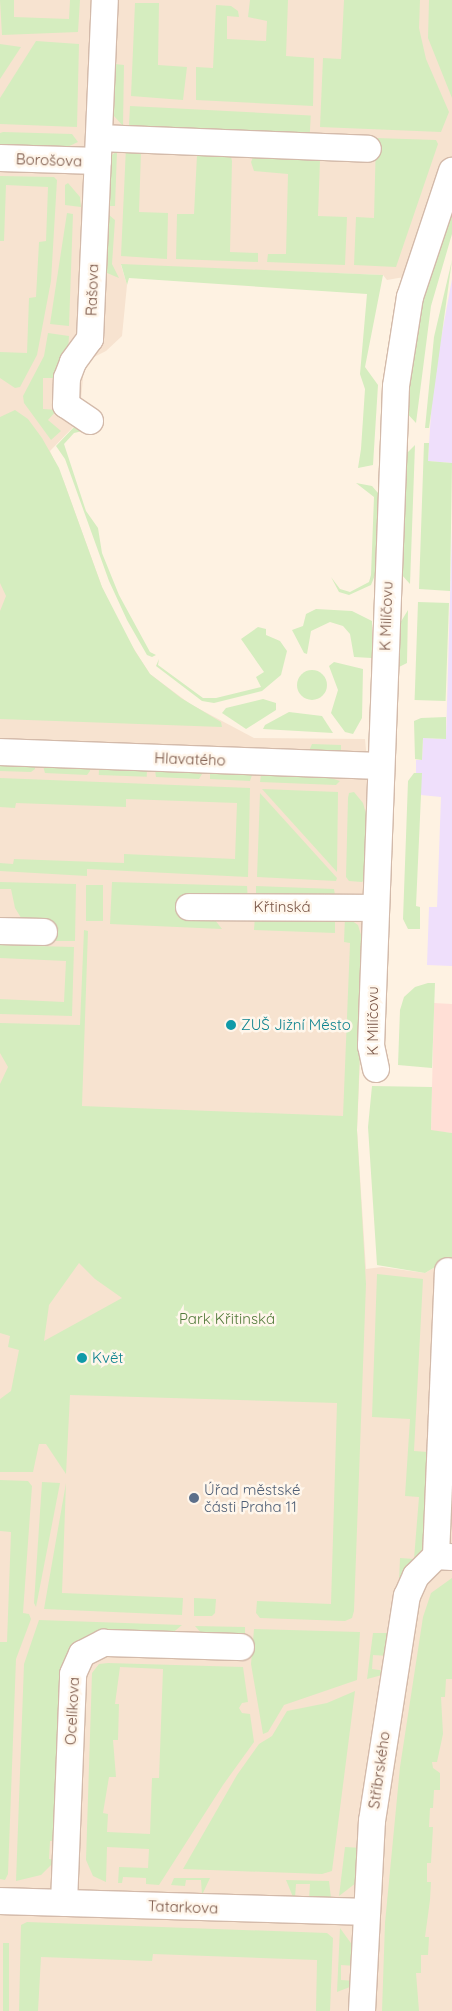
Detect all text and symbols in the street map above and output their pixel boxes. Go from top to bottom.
street label: Borošova [16,150,82,170]
street label: Rašova [82,264,102,316]
street label: K Milíčovu [376,581,396,651]
street label: Hlavatého [154,749,226,769]
street label: Křtinská [254,898,310,916]
street label: K Milíčovu [364,986,382,1056]
place label: ZUŠ Jižní Město [241,1016,351,1034]
marker: ZUŠ Jižní Město [225,1019,237,1031]
park label: Park Křitinská [179,1310,275,1328]
place label: Květ [92,1349,123,1367]
marker: Květ [76,1352,88,1364]
place label: Úřad městské části Praha 11 [204,1480,301,1515]
marker: Úřad městské části Praha 11 [188,1492,200,1504]
street label: Ocelíkova [61,1676,83,1746]
street label: Stříbrského [365,1730,393,1810]
street label: Tatarkova [148,1897,218,1917]

